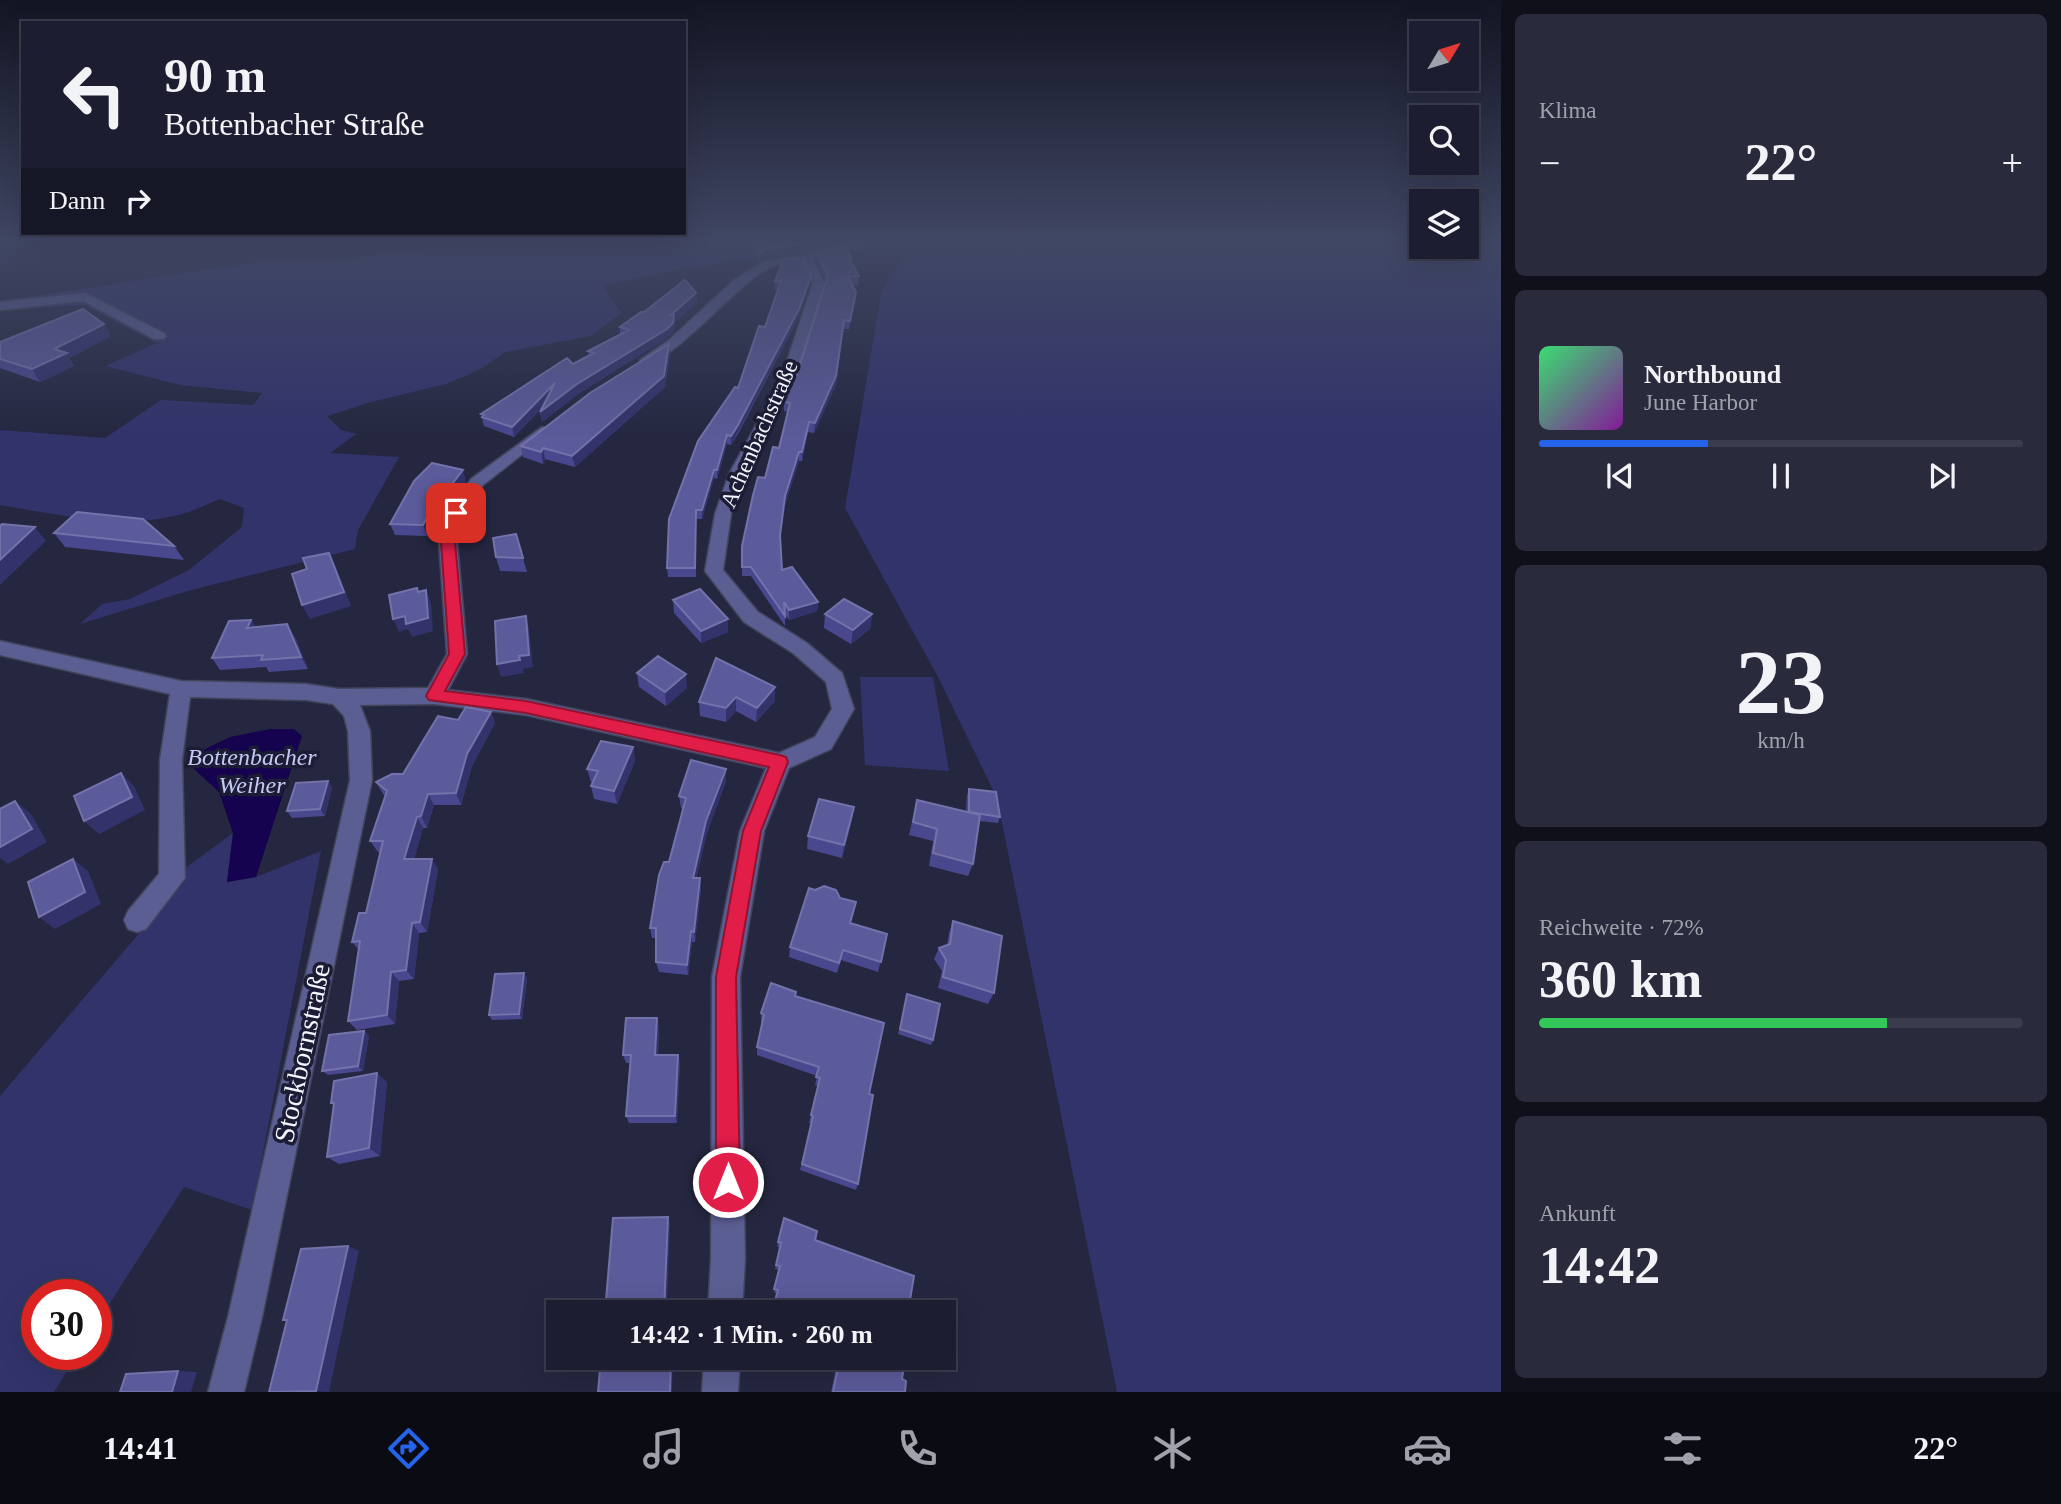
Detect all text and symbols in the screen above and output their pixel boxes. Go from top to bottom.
north arrow [1409,21,1479,91]
map controls [1409,21,1479,259]
text: 90 m [164,48,266,103]
icon: left [49,49,140,140]
text: Klima [1539,98,1597,123]
button: search [1409,105,1479,175]
text: Bottenbacher Straße [164,106,424,142]
text: 22° [1745,134,1817,191]
text: − [1539,142,1560,184]
text: + [2002,142,2023,184]
icon: right [119,182,157,220]
text: Dann [49,186,105,215]
button: layers [1409,189,1479,259]
street label: Achenbachstraße [715,357,803,511]
text: Northbound [1644,360,1781,389]
text: June Harbor [1644,390,1757,415]
icon: previous [1601,457,1639,495]
icon: pause [1762,457,1800,495]
icon: next [1923,457,1961,495]
pin [426,483,486,543]
icon: arrive [437,494,475,532]
text: 23 [1736,632,1827,733]
text: km/h [1757,728,1805,753]
water label: Bottenbacher Weiher [187,744,317,798]
text: Reichweite · 72% [1539,915,1704,940]
text: 360 km [1539,951,1702,1008]
street label: Stockbornstraße [268,961,336,1145]
position arrow [691,1145,765,1219]
text: Ankunft [1539,1201,1616,1226]
text: 14:42 [1539,1237,1660,1294]
speed limit sign: 30 [21,1279,112,1370]
text: 14:42 · 1 Min. · 260 m [629,1320,873,1349]
icon: directions [384,1424,433,1473]
icon: music [639,1424,688,1473]
icon: phone [893,1424,942,1473]
icon: climate [1148,1424,1197,1473]
icon: car [1403,1424,1452,1473]
icon: filters [1658,1424,1707,1473]
text: 14:41 [103,1430,178,1466]
text: 22° [1913,1430,1958,1466]

